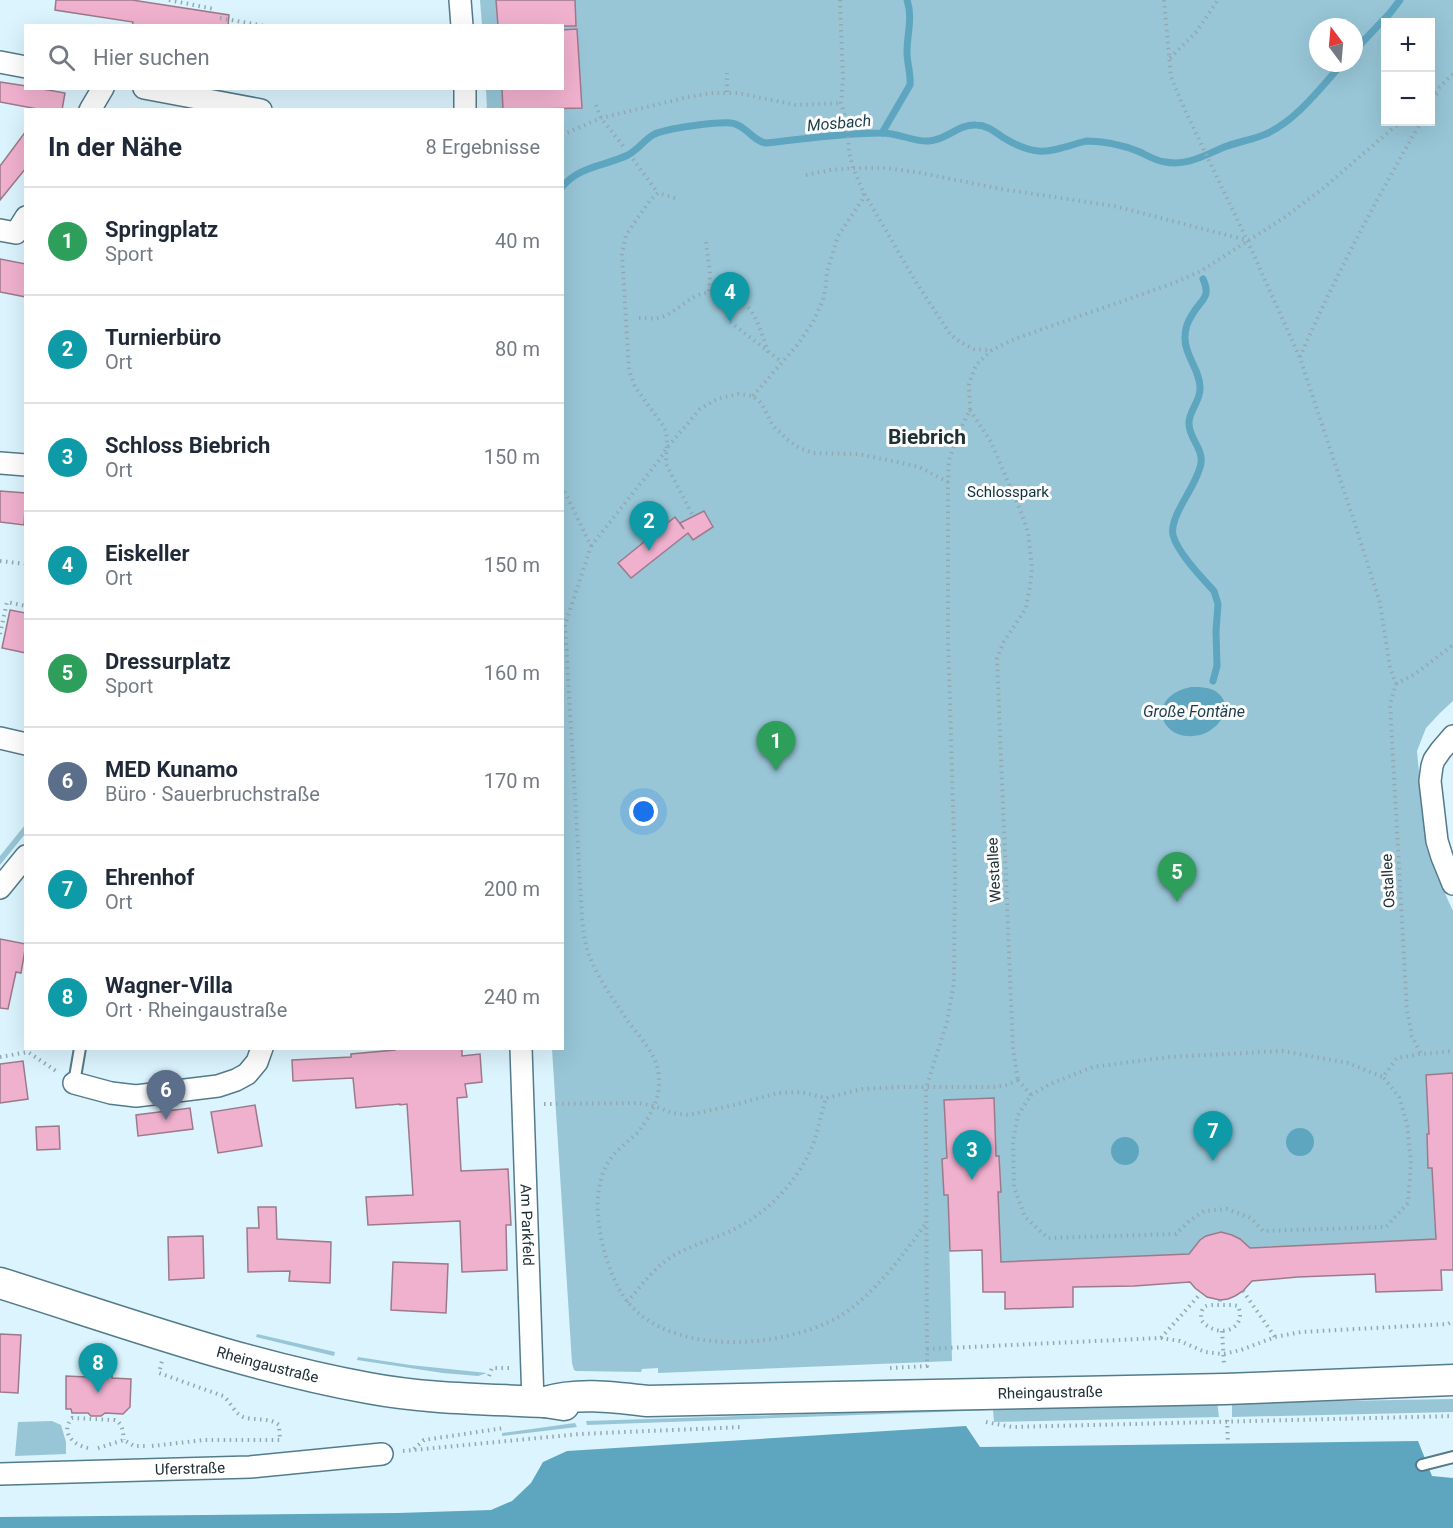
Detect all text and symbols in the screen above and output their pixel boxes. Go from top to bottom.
north arrow [1309,18,1363,72]
map controls [1381,18,1435,126]
button: + [1381,18,1435,72]
search box [24,24,564,90]
icon: search [45,41,78,74]
text: Hier suchen [93,45,210,70]
button: − [1381,72,1435,126]
water label: Mosbach [806,111,872,135]
text: In der Nähe [48,132,182,162]
text: 8 Ergebnisse [426,135,540,159]
text: Springplatz [105,217,218,242]
text: 1 [62,229,73,253]
text: 40 m [495,229,540,253]
text: Sport [105,242,153,266]
pin: 4 [710,272,750,322]
text: Turnierbüro [105,325,221,350]
text: 2 [62,337,73,361]
text: 80 m [495,337,540,361]
text: Ort [105,350,133,374]
district label: Biebrich [888,425,966,449]
text: Schloss Biebrich [105,433,270,458]
text: 3 [62,445,73,469]
text: 150 m [484,445,540,469]
text: Ort [105,458,133,482]
park label: Schlosspark [967,483,1049,501]
pin: 2 [630,502,668,551]
text: Eiskeller [105,541,190,566]
text: 4 [62,553,73,577]
text: 150 m [484,553,540,577]
text: Ort [105,566,133,590]
text: Dressurplatz [105,649,231,674]
text: 5 [62,661,73,685]
text: 160 m [484,661,540,685]
text: Sport [105,674,153,698]
water label: Große Fontäne [1143,702,1245,721]
pin: 1 [756,722,796,771]
text: MED Kunamo [105,757,238,782]
text: 6 [62,769,73,793]
text: 170 m [484,769,540,793]
text: Büro · Sauerbruchstraße [105,782,320,806]
your location [629,797,658,826]
street label: Westallee [983,837,1005,903]
pin: 5 [1158,852,1196,902]
street label: Ostallee [1378,853,1398,909]
text: Ehrenhof [105,865,194,890]
text: 7 [62,877,73,901]
text: 200 m [484,877,540,901]
text: Ort [105,890,133,914]
text: Wagner-Villa [105,973,233,998]
text: 8 [62,985,73,1009]
text: 240 m [484,985,540,1009]
text: Ort · Rheingaustraße [105,998,287,1022]
pin: 6 [146,1070,186,1120]
pin: 7 [1194,1112,1232,1161]
pin: 3 [952,1130,992,1180]
street label: Am Parkfeld [517,1184,537,1266]
street label: Rheingaustraße [215,1343,321,1387]
pin: 8 [78,1344,118,1393]
street label: Rheingaustraße [998,1383,1103,1403]
street label: Uferstraße [154,1459,225,1479]

